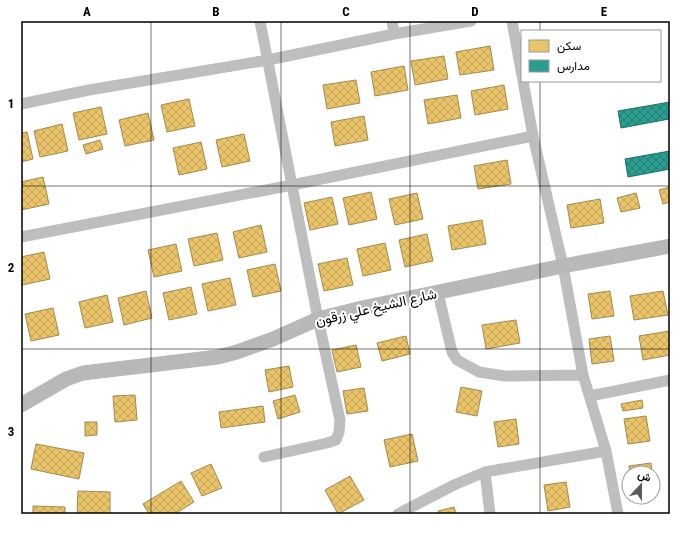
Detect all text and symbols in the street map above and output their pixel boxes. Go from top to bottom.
text: A [83,4,91,19]
text: B [212,4,220,19]
text: C [342,4,350,19]
text: D [471,4,479,19]
text: E [601,4,608,19]
legend [521,30,661,82]
text: سكن [557,39,581,54]
text: مدارس [557,59,590,74]
text: 1 [8,96,14,111]
text: 2 [8,260,15,275]
street label: شارع الشيخ علي زرقون [314,285,439,333]
text: 3 [8,424,14,439]
north arrow [621,465,661,505]
text: ش [636,468,653,485]

